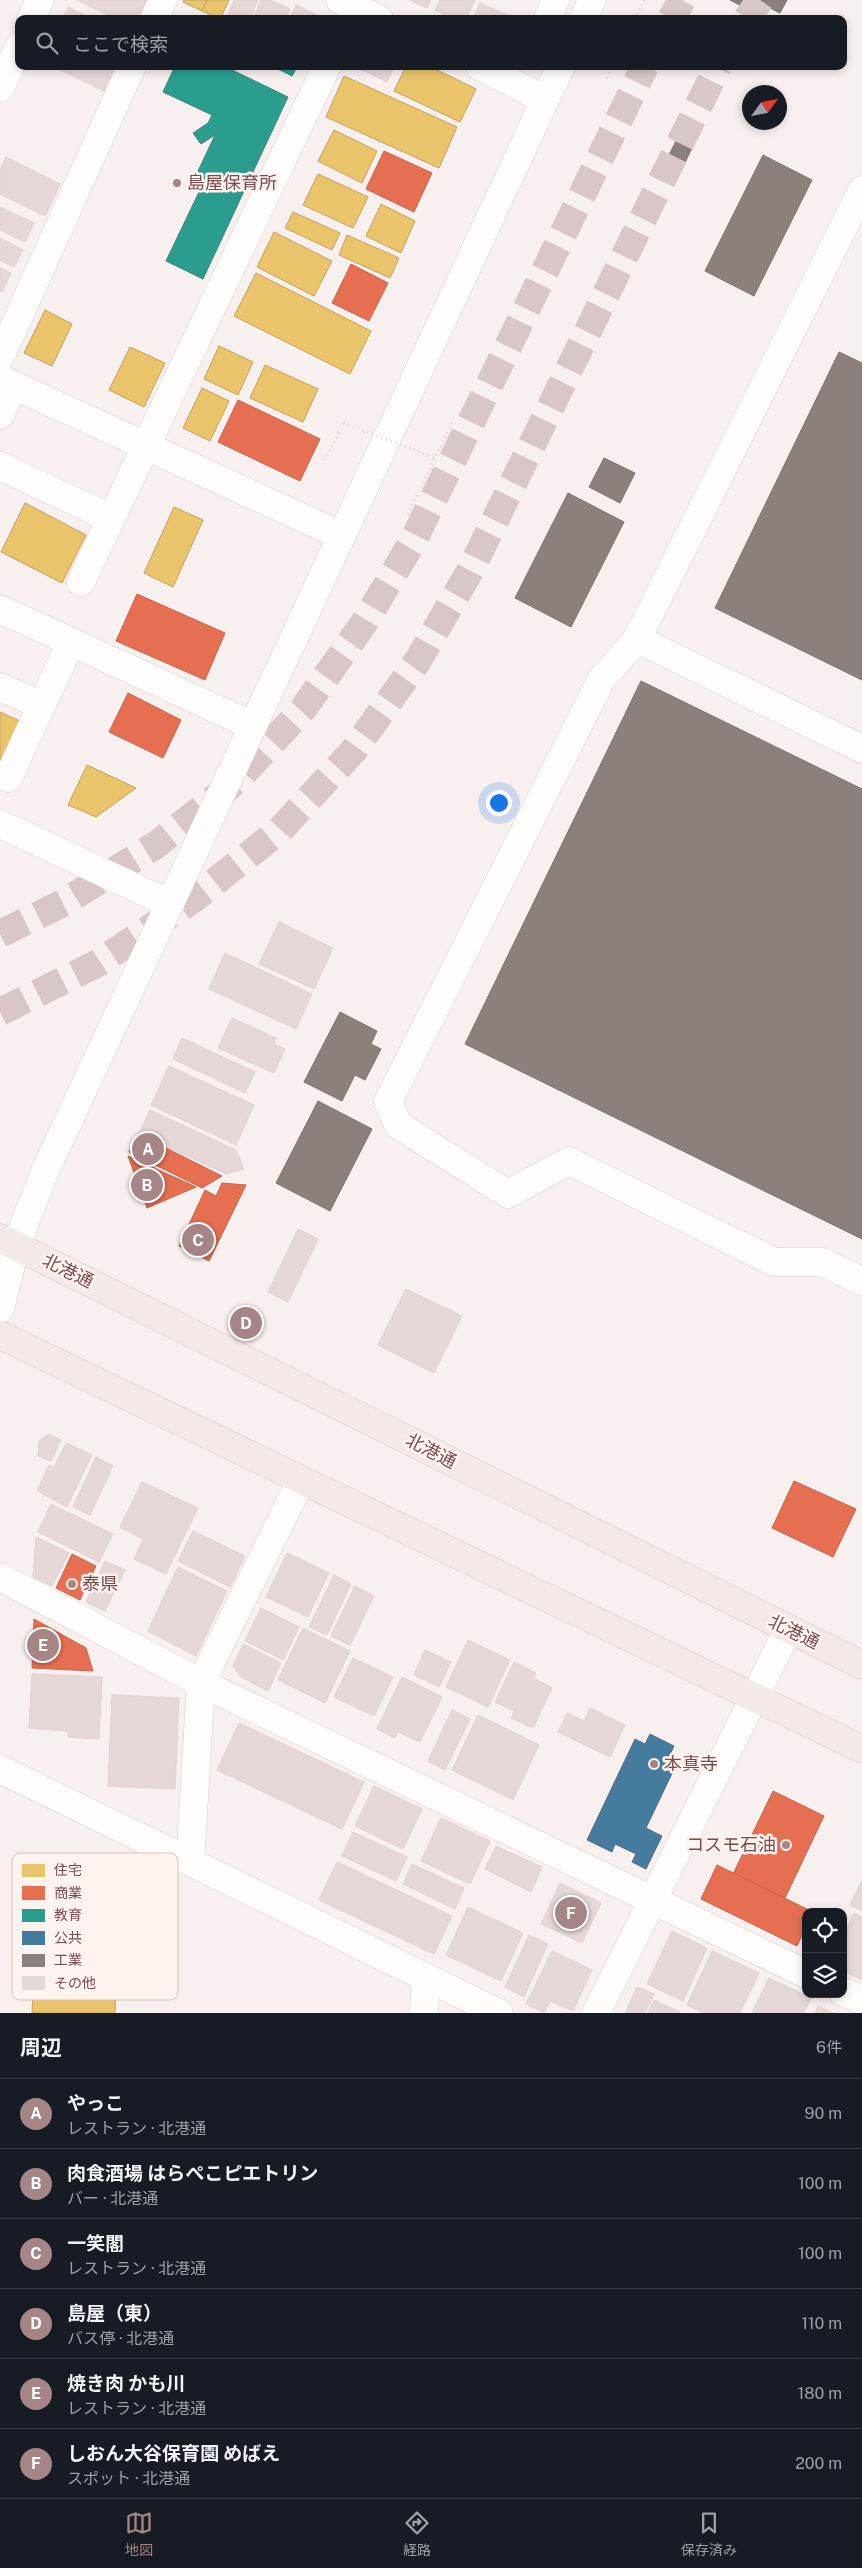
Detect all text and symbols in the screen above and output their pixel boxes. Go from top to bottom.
search box [15,15,847,70]
icon: search [33,29,61,57]
text: ここで検索 [73,33,168,55]
north arrow [742,85,787,130]
place label: 島屋保育所 [187,172,277,193]
marker: 島屋保育所 [171,177,183,189]
your location [486,790,512,816]
pin: A [132,1130,164,1168]
pin: B [131,1166,163,1204]
pin: C [182,1221,214,1259]
street label: 北港通 [39,1249,97,1292]
pin: D [230,1304,262,1342]
street label: 北港通 [402,1429,460,1472]
place label: 泰県 [82,1573,118,1594]
marker: 泰県 [66,1578,78,1590]
street label: 北港通 [765,1610,823,1653]
pin: E [27,1626,59,1664]
place label: 本真寺 [664,1753,718,1774]
marker: 本真寺 [648,1758,660,1770]
place label: コスモ石油 [686,1834,776,1855]
marker: コスモ石油 [780,1839,792,1851]
legend [12,1853,178,2000]
text: 住宅 [54,1862,82,1878]
text: 商業 [54,1885,82,1901]
pin: F [555,1894,587,1932]
text: 教育 [54,1907,82,1923]
map controls [802,1908,847,1998]
button: locate [802,1908,847,1953]
text: 公共 [54,1930,82,1946]
text: 工業 [54,1952,82,1968]
button: layers [802,1953,847,1998]
text: その他 [54,1975,96,1991]
text: 周辺 [20,2035,62,2060]
text: 6件 [816,2038,842,2057]
text: やっこ [67,2092,124,2114]
text: A [30,2104,42,2123]
text: 90 m [805,2104,842,2123]
text: レストラン · 北港通 [67,2119,206,2138]
text: 肉食酒場 はらぺこピエトリン [67,2162,318,2184]
text: B [31,2174,41,2193]
text: 100 m [798,2174,842,2193]
text: バー · 北港通 [67,2189,158,2208]
text: 一笑閣 [67,2232,124,2254]
text: C [30,2244,42,2263]
text: 100 m [798,2244,842,2263]
text: レストラン · 北港通 [67,2259,206,2278]
text: 島屋（東） [67,2302,162,2324]
text: D [30,2314,42,2333]
text: 110 m [801,2314,842,2333]
text: バス停 · 北港通 [67,2329,174,2348]
text: 焼き肉 かも川 [67,2372,185,2394]
text: E [31,2384,41,2403]
text: 180 m [798,2384,842,2403]
text: レストラン · 北港通 [67,2399,206,2418]
text: しおん大谷保育園 めばえ [67,2442,280,2464]
text: F [31,2454,41,2473]
text: 200 m [795,2454,842,2473]
text: スポット · 北港通 [67,2469,190,2488]
tab: 地図 [125,2509,153,2559]
tab: 経路 [403,2509,431,2559]
tab: 保存済み [681,2509,737,2559]

